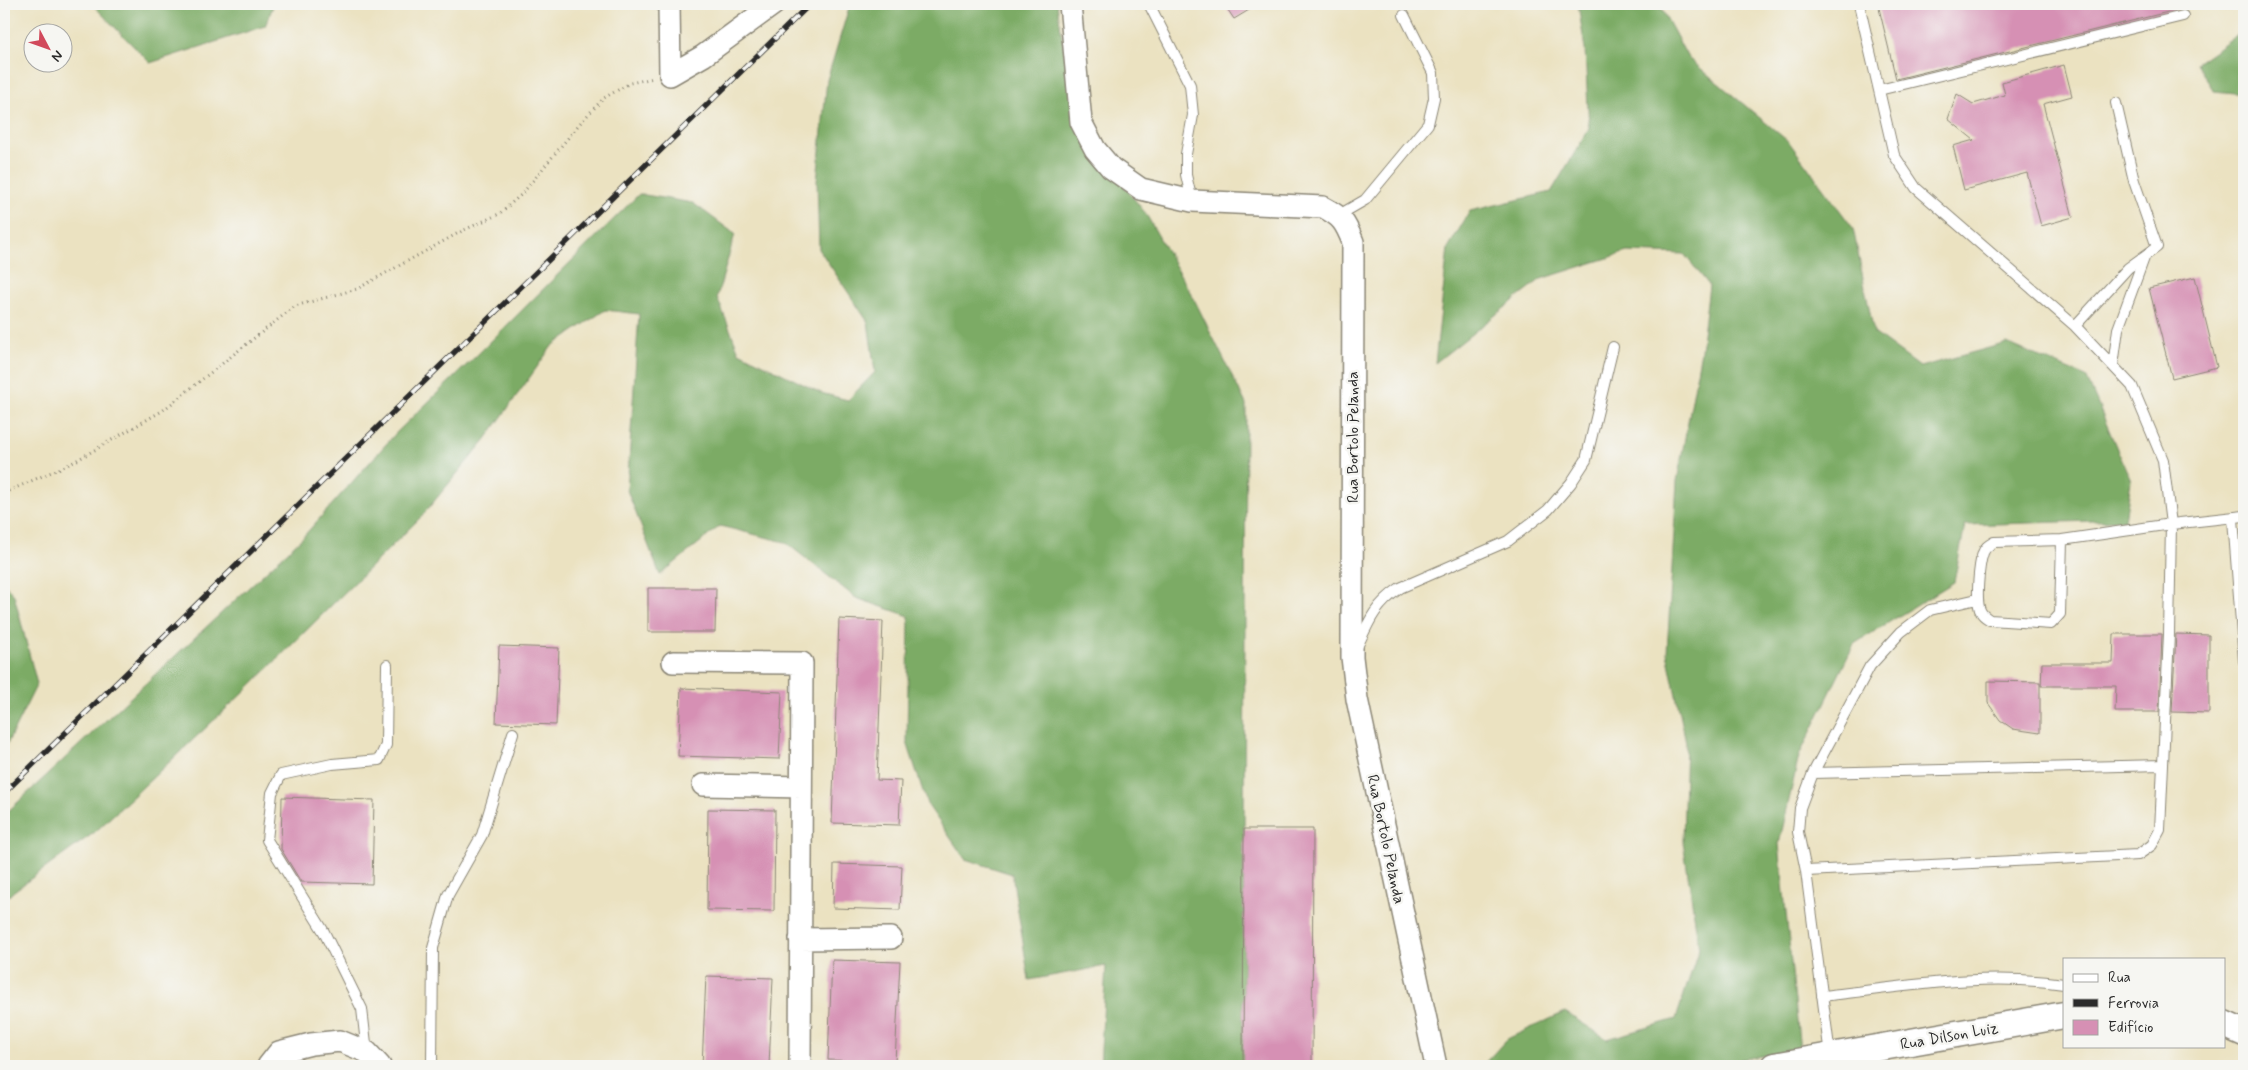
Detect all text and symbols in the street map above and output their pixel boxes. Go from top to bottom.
north arrow [22,22,72,72]
text: N [47,46,67,65]
street label: Rua Bortolo Pelanda [1343,371,1364,503]
street label: Rua Bortolo Pelanda [1362,773,1410,906]
legend [2063,958,2226,1048]
text: Rua [2108,968,2131,988]
text: Ferrovia [2108,994,2159,1014]
street label: Rua Dilson Luiz [1899,1018,2000,1055]
text: Edifício [2108,1018,2153,1038]

